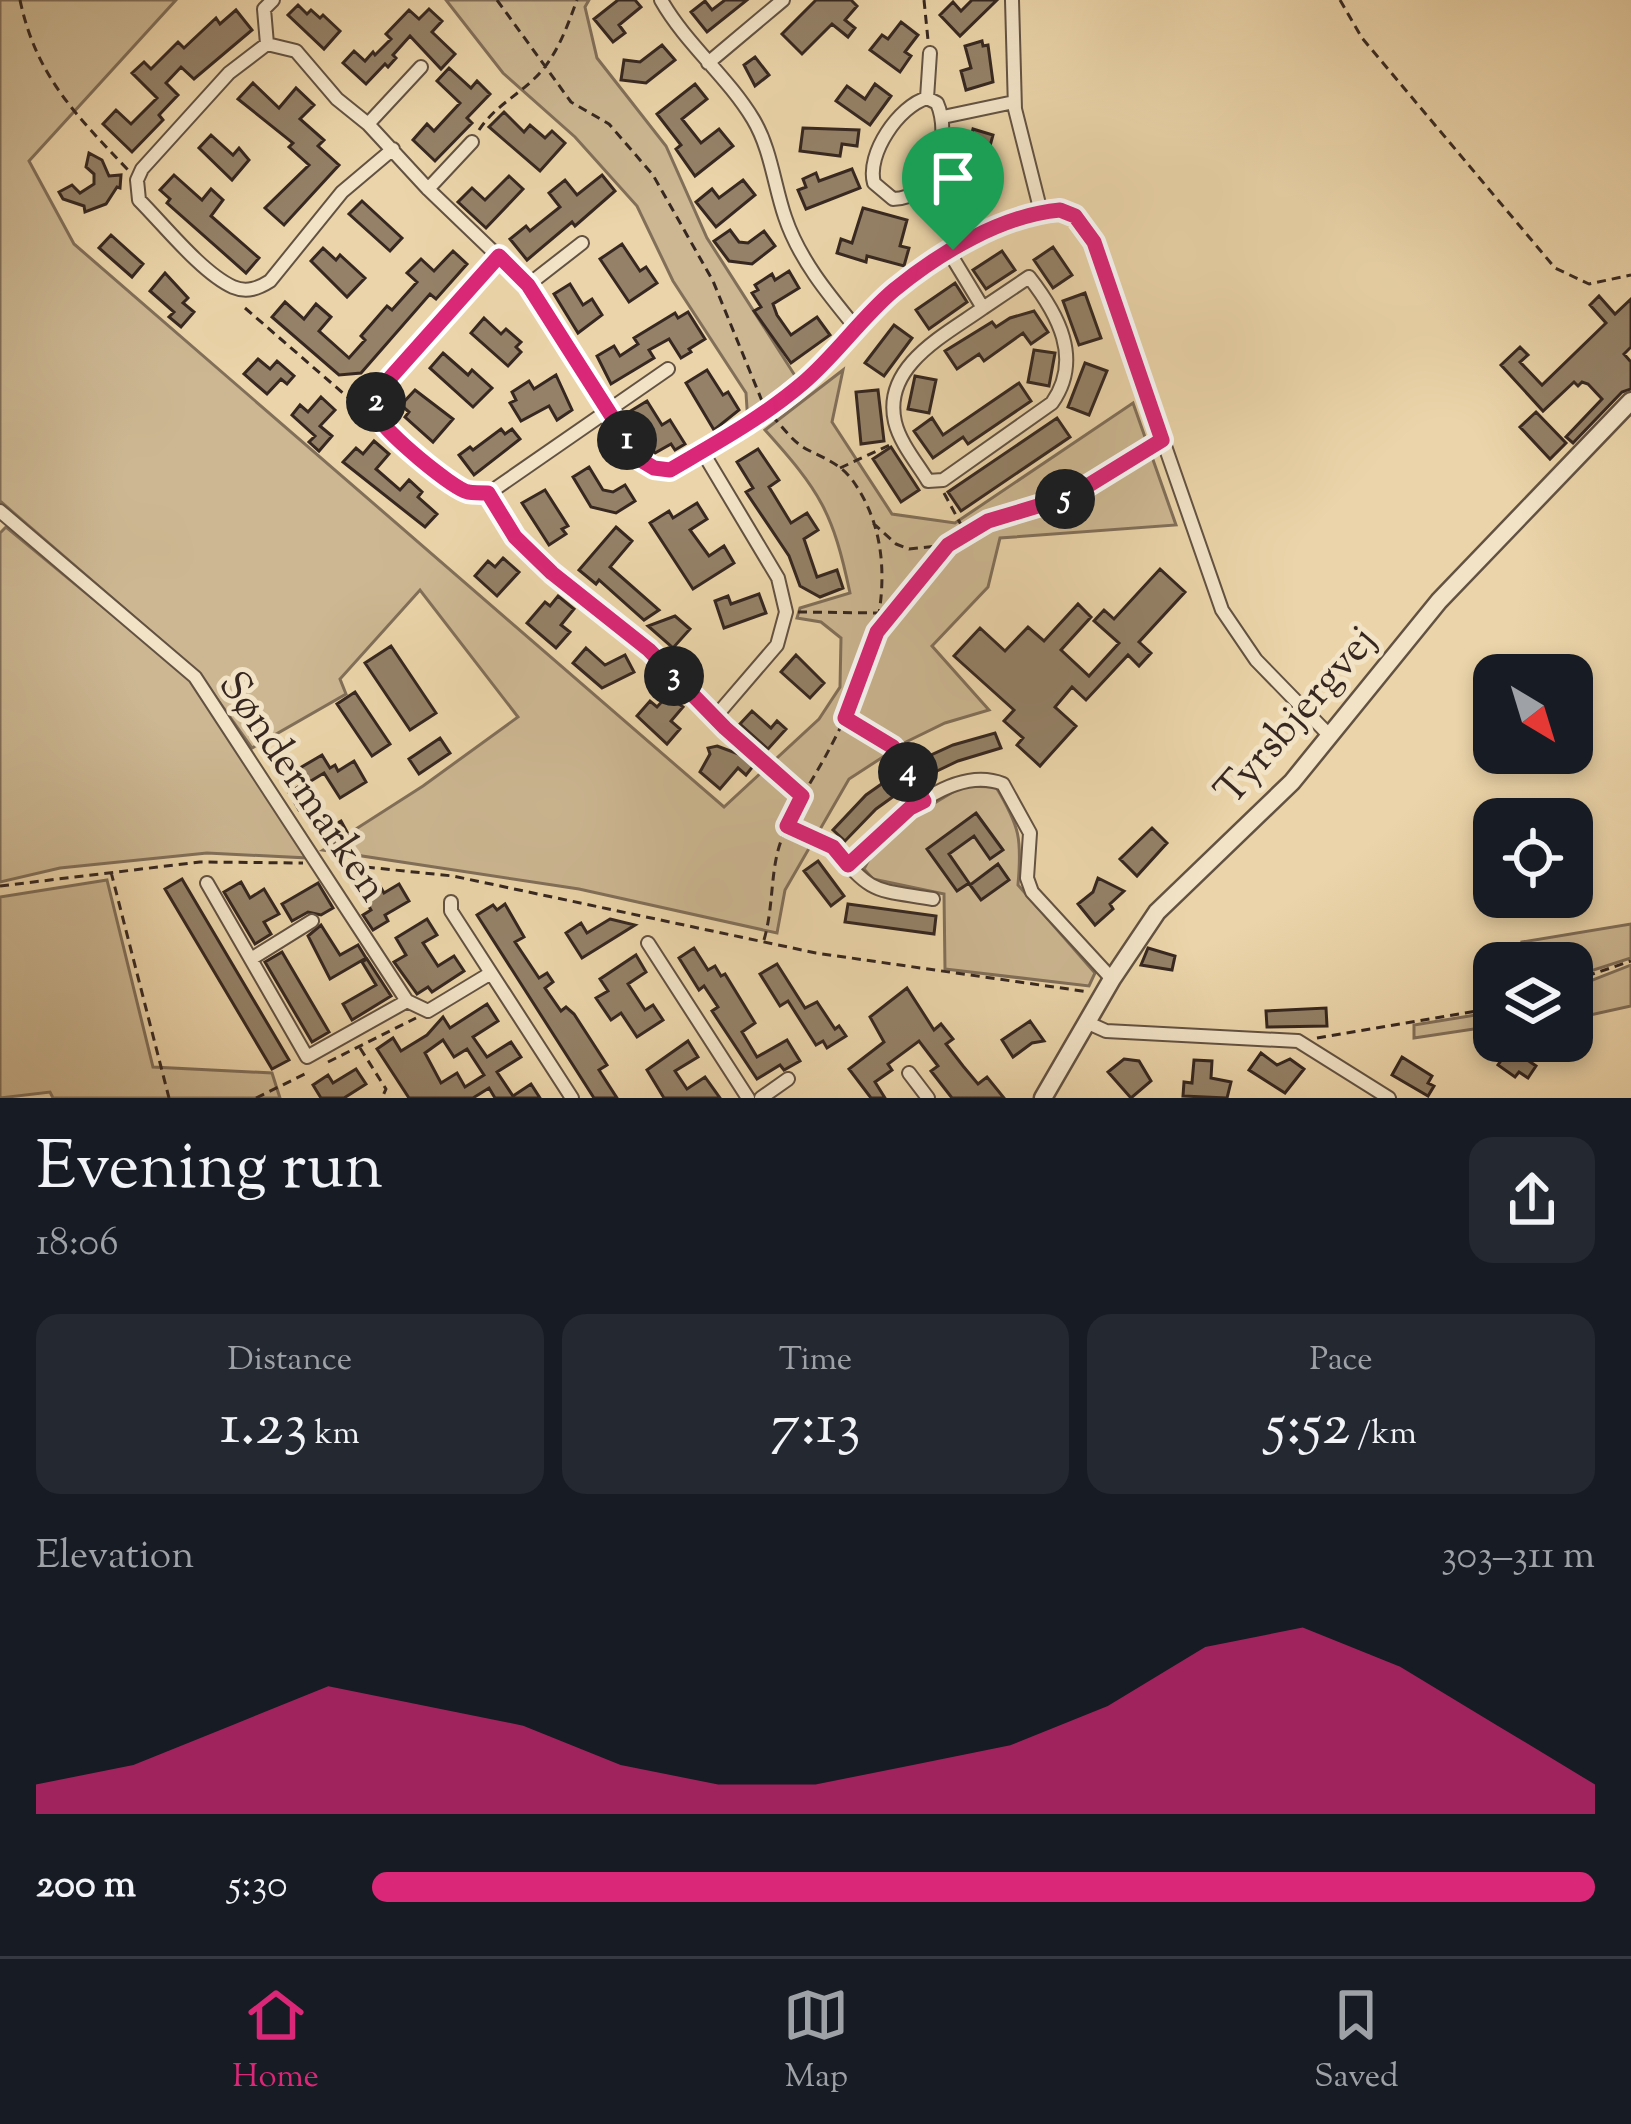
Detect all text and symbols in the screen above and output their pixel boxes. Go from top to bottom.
pin [902,127,1004,250]
icon: arrive [920,145,986,211]
pin: 2 [346,372,406,432]
text: 2 [368,378,384,426]
pin: 1 [597,410,657,470]
text: 1 [621,416,633,464]
pin: 5 [1035,469,1095,529]
text: 5 [1059,475,1071,523]
street label: Tyrsbjergvej [1203,614,1393,820]
pin: 3 [644,646,704,706]
text: 3 [667,652,681,700]
north arrow [1473,654,1593,774]
map controls [1473,654,1593,1062]
street label: Søndermarken [201,661,400,915]
pin: 4 [878,742,938,802]
text: 4 [900,748,916,796]
button: locate [1473,798,1593,918]
button: layers [1473,942,1593,1062]
text: Evening run [36,1124,383,1219]
button: share [1469,1137,1595,1263]
text: 18:06 [36,1217,119,1273]
text: Distance [228,1337,352,1385]
text: Time [779,1337,852,1385]
text: Pace [1310,1337,1373,1385]
text: 1.23 [220,1385,308,1472]
text: 7:13 [770,1385,861,1472]
text: 5:52 [1265,1385,1350,1472]
text: km [308,1411,360,1459]
text: /km [1350,1411,1417,1459]
text: Elevation [36,1530,194,1586]
text: 303–311 m [1441,1530,1595,1586]
text: 200 m [36,1859,136,1915]
text: 5:30 [228,1859,288,1915]
tab: Home [232,1982,319,2102]
tab: Map [783,1982,849,2102]
tab: Saved [1314,1982,1399,2102]

